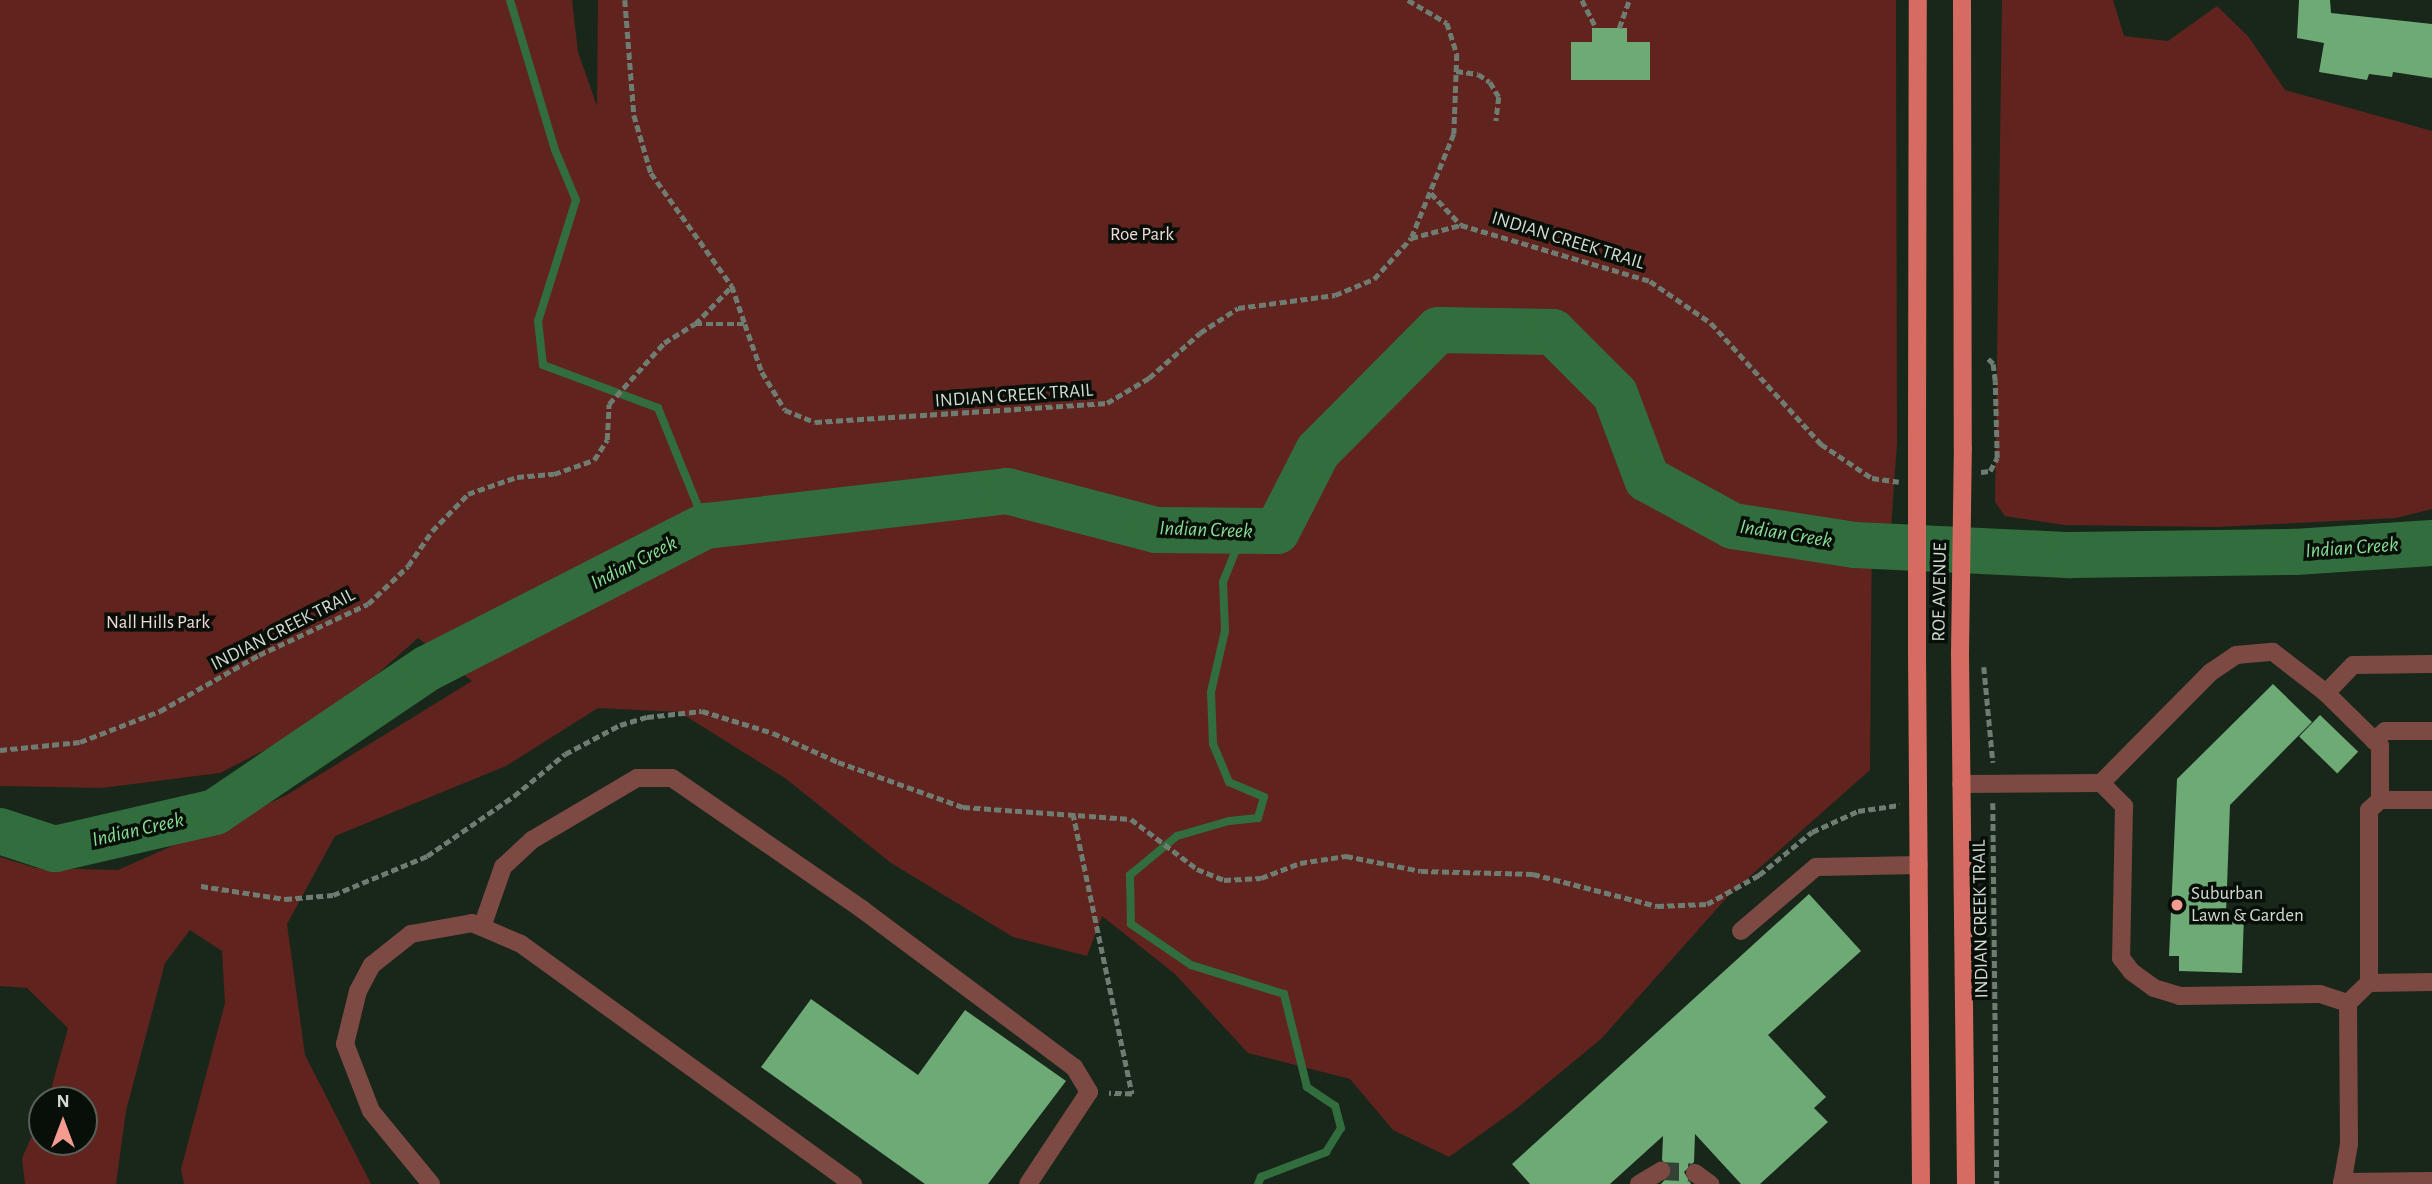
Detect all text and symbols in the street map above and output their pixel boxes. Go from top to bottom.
street label: INDIAN CREEK TRAIL [1489,207,1647,275]
park label: Roe Park [1110,224,1174,246]
street label: INDIAN CREEK TRAIL [934,379,1094,413]
water label: Indian Creek [1738,514,1834,554]
water label: Indian Creek [1159,516,1253,544]
water label: Indian Creek [587,531,681,595]
water label: Indian Creek [2305,532,2399,564]
street label: ROE AVENUE [1928,542,1952,642]
street label: INDIAN CREEK TRAIL [207,584,359,676]
park label: Nall Hills Park [106,612,210,634]
water label: Indian Creek [90,807,186,853]
street label: INDIAN CREEK TRAIL [1968,839,1994,999]
place label: Suburban Lawn & Garden [2191,883,2304,927]
marker: Suburban Lawn & Garden [2169,897,2185,913]
north arrow [28,1086,98,1156]
text: N [56,1092,70,1111]

